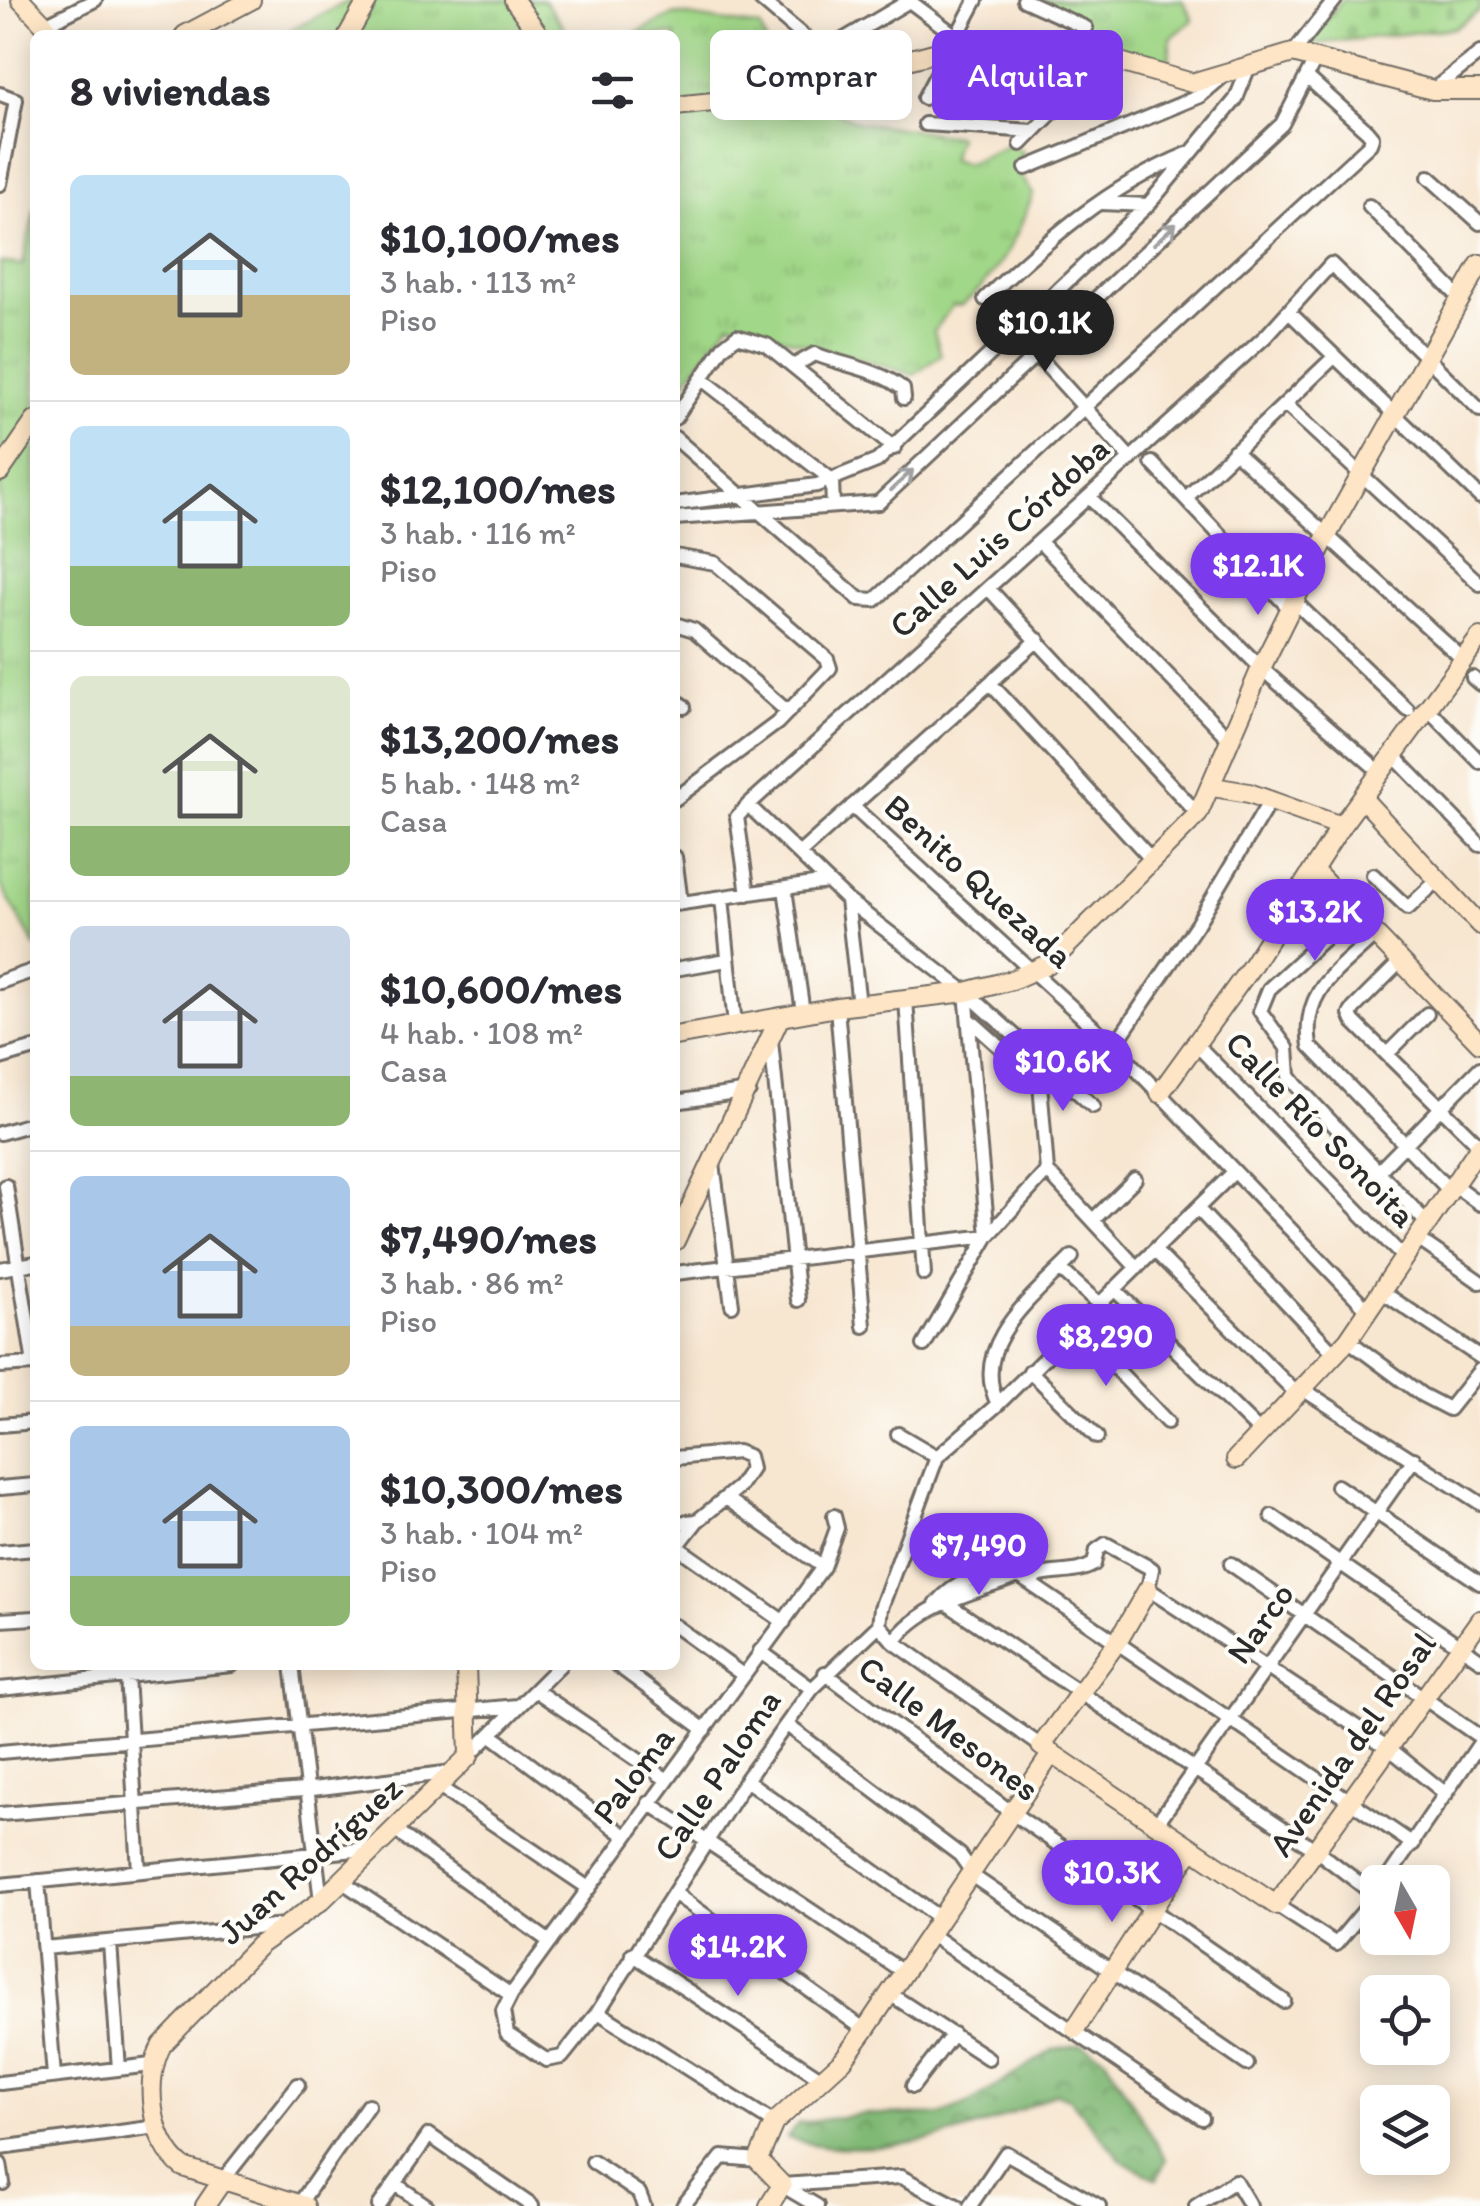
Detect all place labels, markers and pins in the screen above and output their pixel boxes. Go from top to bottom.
pin: $10.1K [964,290,1126,375]
pin: $12.1K [1177,533,1339,618]
pin: $13.2K [1234,879,1396,964]
pin: $10.6K [982,1029,1144,1114]
pin: $8,290 [1025,1304,1187,1389]
pin: $7,490 [898,1513,1060,1598]
pin: $10.3K [1031,1840,1193,1925]
pin: $14.2K [657,1914,819,1999]

